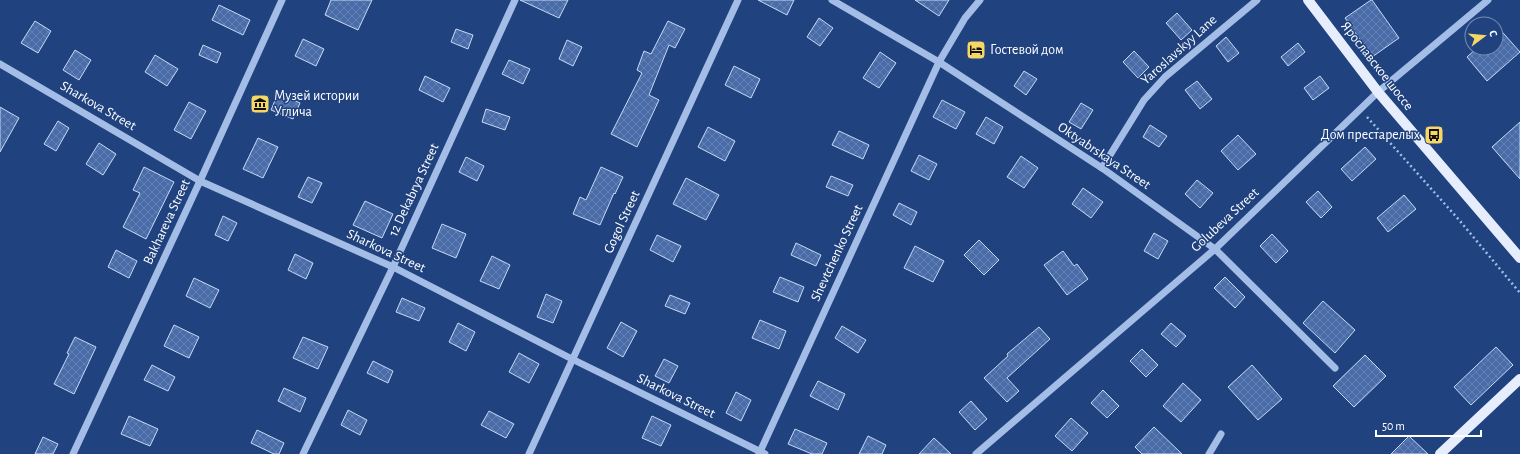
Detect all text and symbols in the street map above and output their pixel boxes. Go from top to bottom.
street label: Yaroslavskyy Lane [1138,12,1220,88]
north arrow [1464,16,1504,56]
street label: Ярославское шоссе [1338,19,1416,113]
text: С [1487,29,1499,38]
hotel icon: Гостевой дом [965,39,987,61]
place label: Гостевой дом [990,43,1064,57]
street label: Sharkova Street [58,79,139,134]
place label: Музей истории Углича [274,89,359,119]
museum icon: Музей истории Углича [249,93,271,115]
street label: Oktyabrskaya Street [1055,120,1153,192]
bus stop icon: Дом престарелых [1423,124,1445,146]
place label: Дом престарелых [1321,128,1420,142]
street label: 12 Dekabrya Street [386,141,442,239]
street label: Bakhareva Street [141,177,193,267]
street label: Golubeva Street [1189,185,1262,255]
street label: Gogol Street [601,188,643,256]
street label: Shevtchenko Street [808,202,866,304]
street label: Sharkova Street [345,227,428,276]
street label: Sharkova Street [635,371,718,421]
scale bar [1376,412,1481,438]
text: 50 m [1382,420,1405,432]

